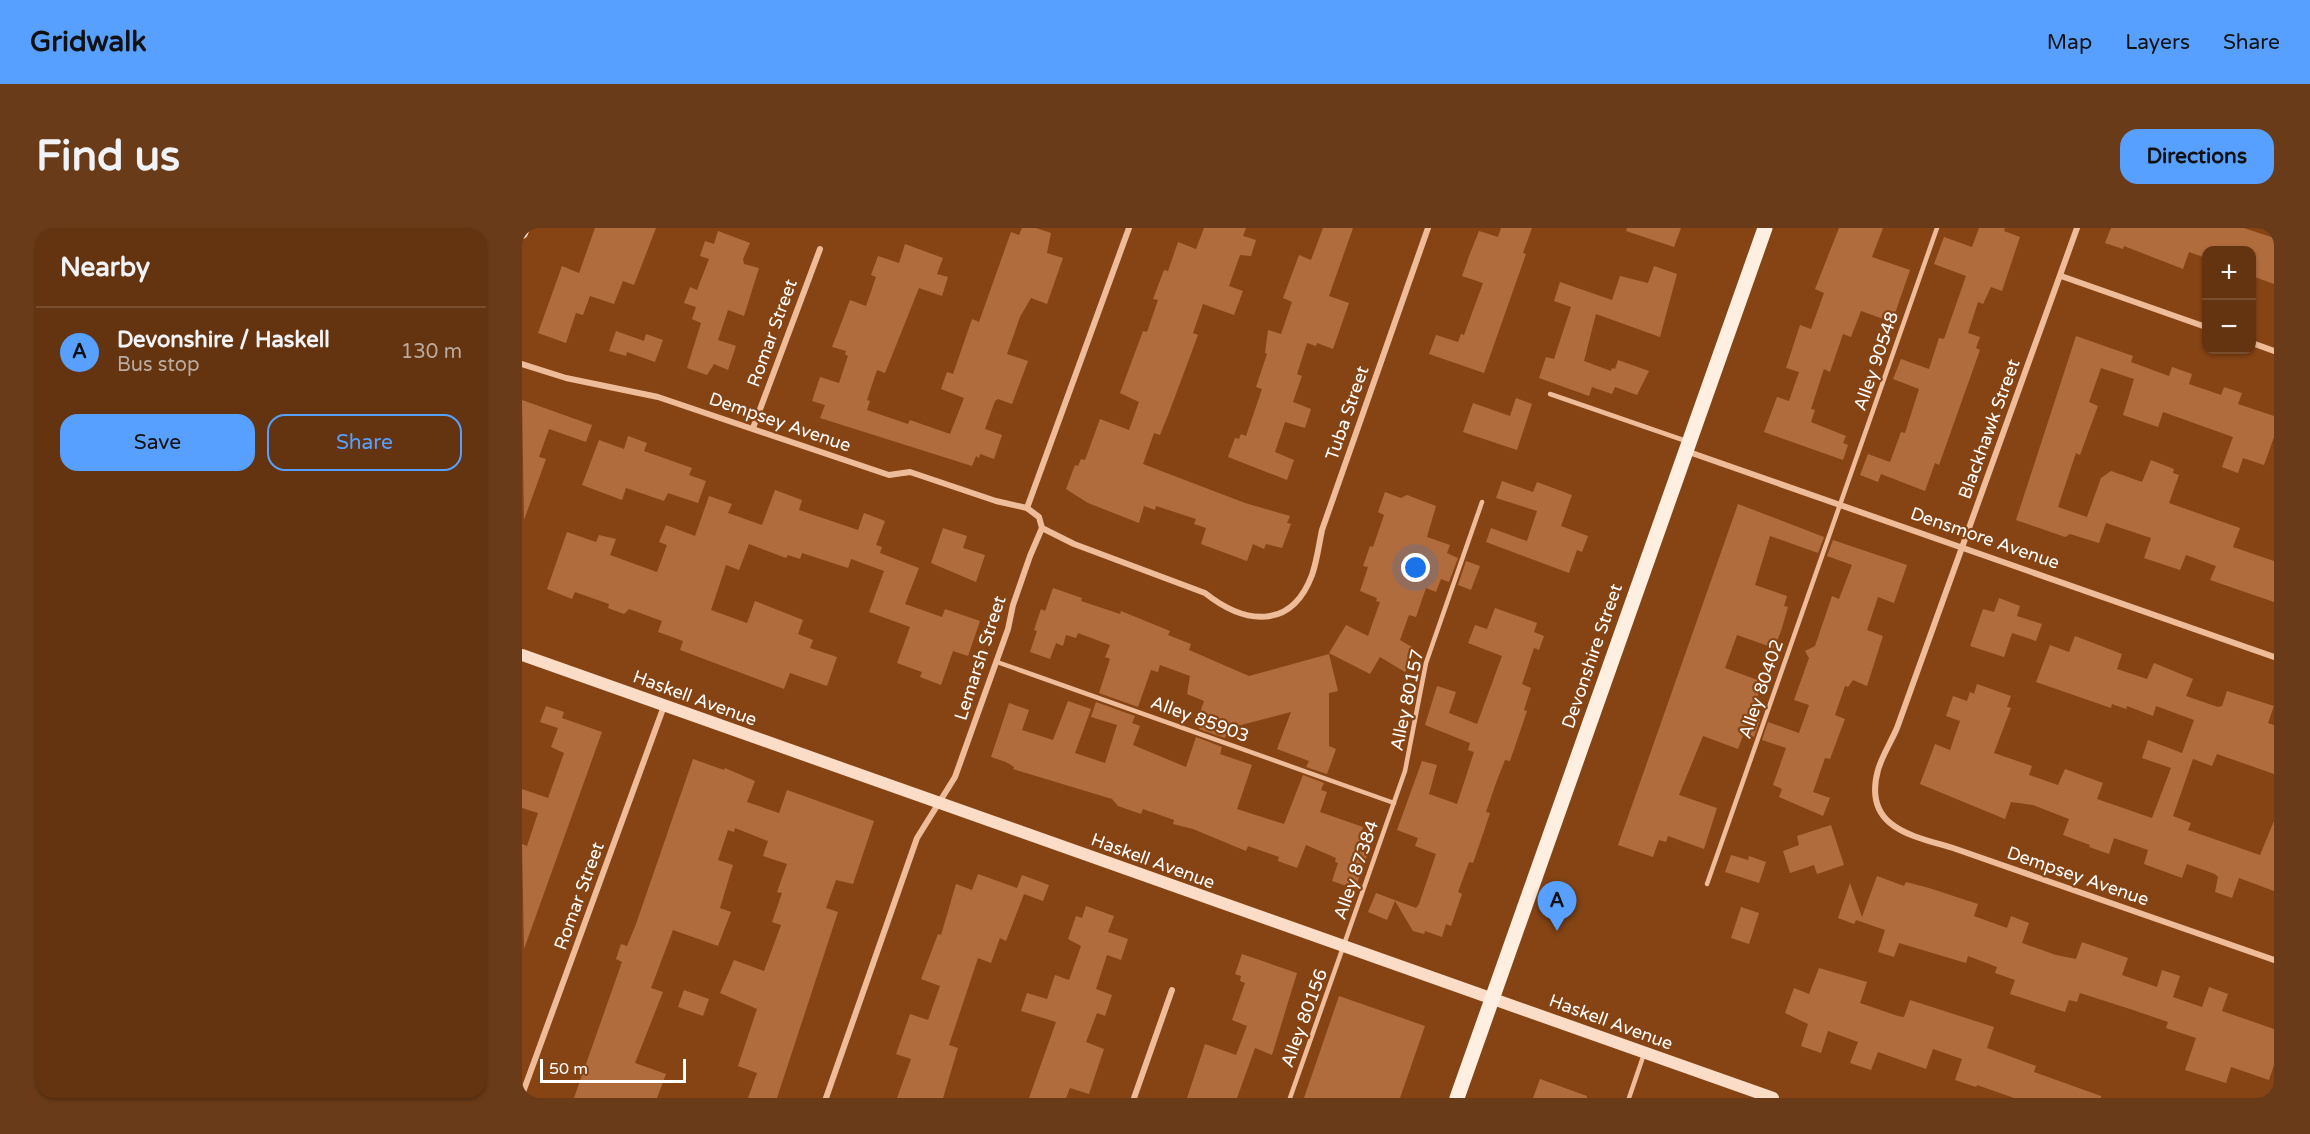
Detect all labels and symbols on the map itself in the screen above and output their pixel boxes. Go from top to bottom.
street label: Romar Street [742,276,802,390]
street label: Alley 90548 [1849,309,1903,413]
street label: Blackhawk Street [1953,356,2025,502]
street label: Tuba Street [1321,363,1373,463]
street label: Dempsey Avenue [706,387,854,457]
street label: Densmore Avenue [1907,502,2063,574]
your location [1401,553,1430,582]
street label: Devonshire Street [1557,581,1627,731]
street label: Lemarsh Street [949,593,1011,723]
street label: Alley 80402 [1734,637,1788,741]
street label: Alley 80157 [1386,647,1428,753]
street label: Haskell Avenue [630,665,760,731]
street label: Alley 85903 [1148,691,1252,747]
street label: Alley 87384 [1329,818,1383,922]
street label: Haskell Avenue [1088,828,1218,894]
street label: Romar Street [549,839,609,953]
street label: Dempsey Avenue [2004,841,2152,911]
pin: A [1538,882,1576,931]
street label: Alley 80156 [1276,966,1332,1070]
street label: Haskell Avenue [1546,989,1676,1055]
scale bar [540,1056,686,1084]

